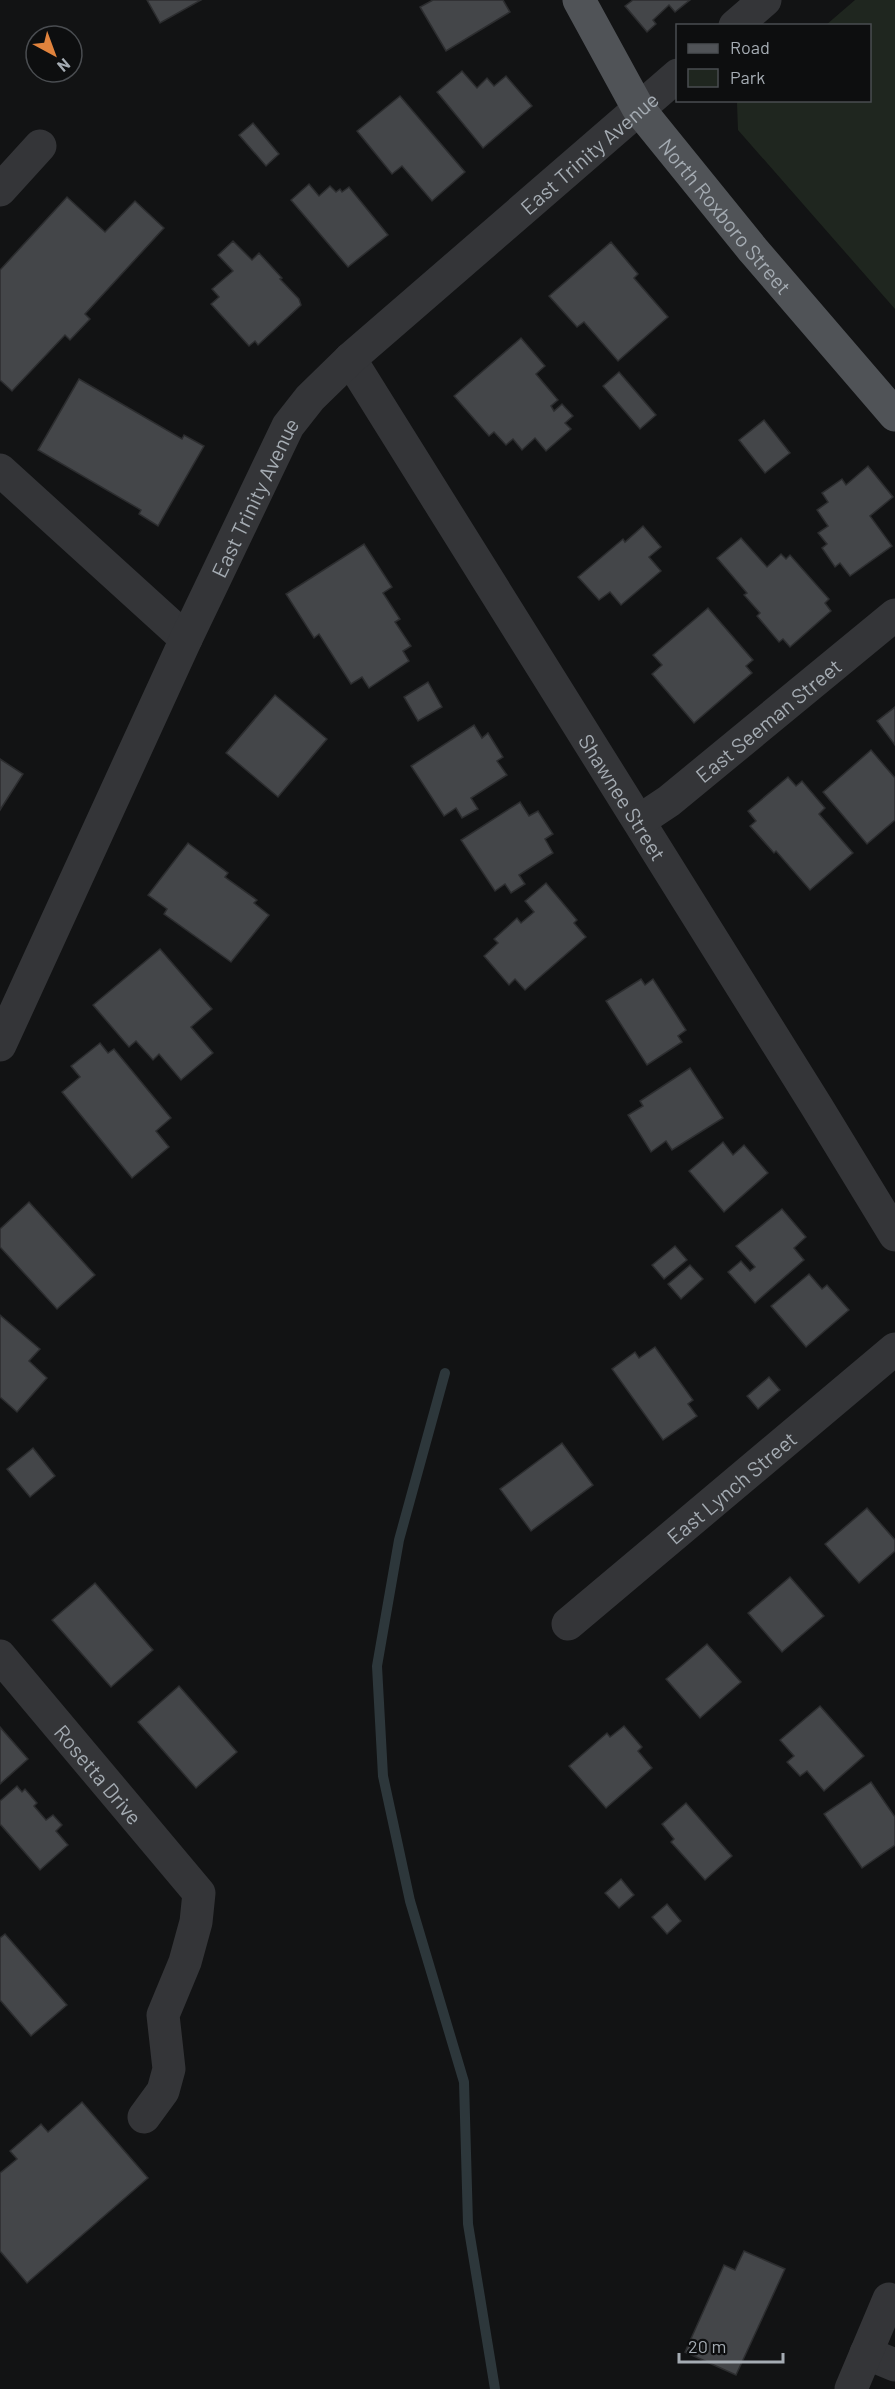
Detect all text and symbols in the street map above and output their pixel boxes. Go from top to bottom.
north arrow [24,24,84,84]
legend [676,24,871,102]
text: Road [730,36,770,58]
text: N [54,55,74,76]
text: Park [730,66,765,88]
street label: East Trinity Avenue [515,86,663,219]
street label: North Roxboro Street [655,133,797,299]
street label: East Trinity Avenue [205,412,303,581]
street label: East Seeman Street [690,653,846,787]
street label: Shawnee Street [574,729,672,865]
street label: East Lynch Street [661,1425,801,1549]
street label: Rosetta Drive [50,1719,148,1829]
scale bar [679,2326,782,2364]
text: 20 m [688,2335,726,2357]

